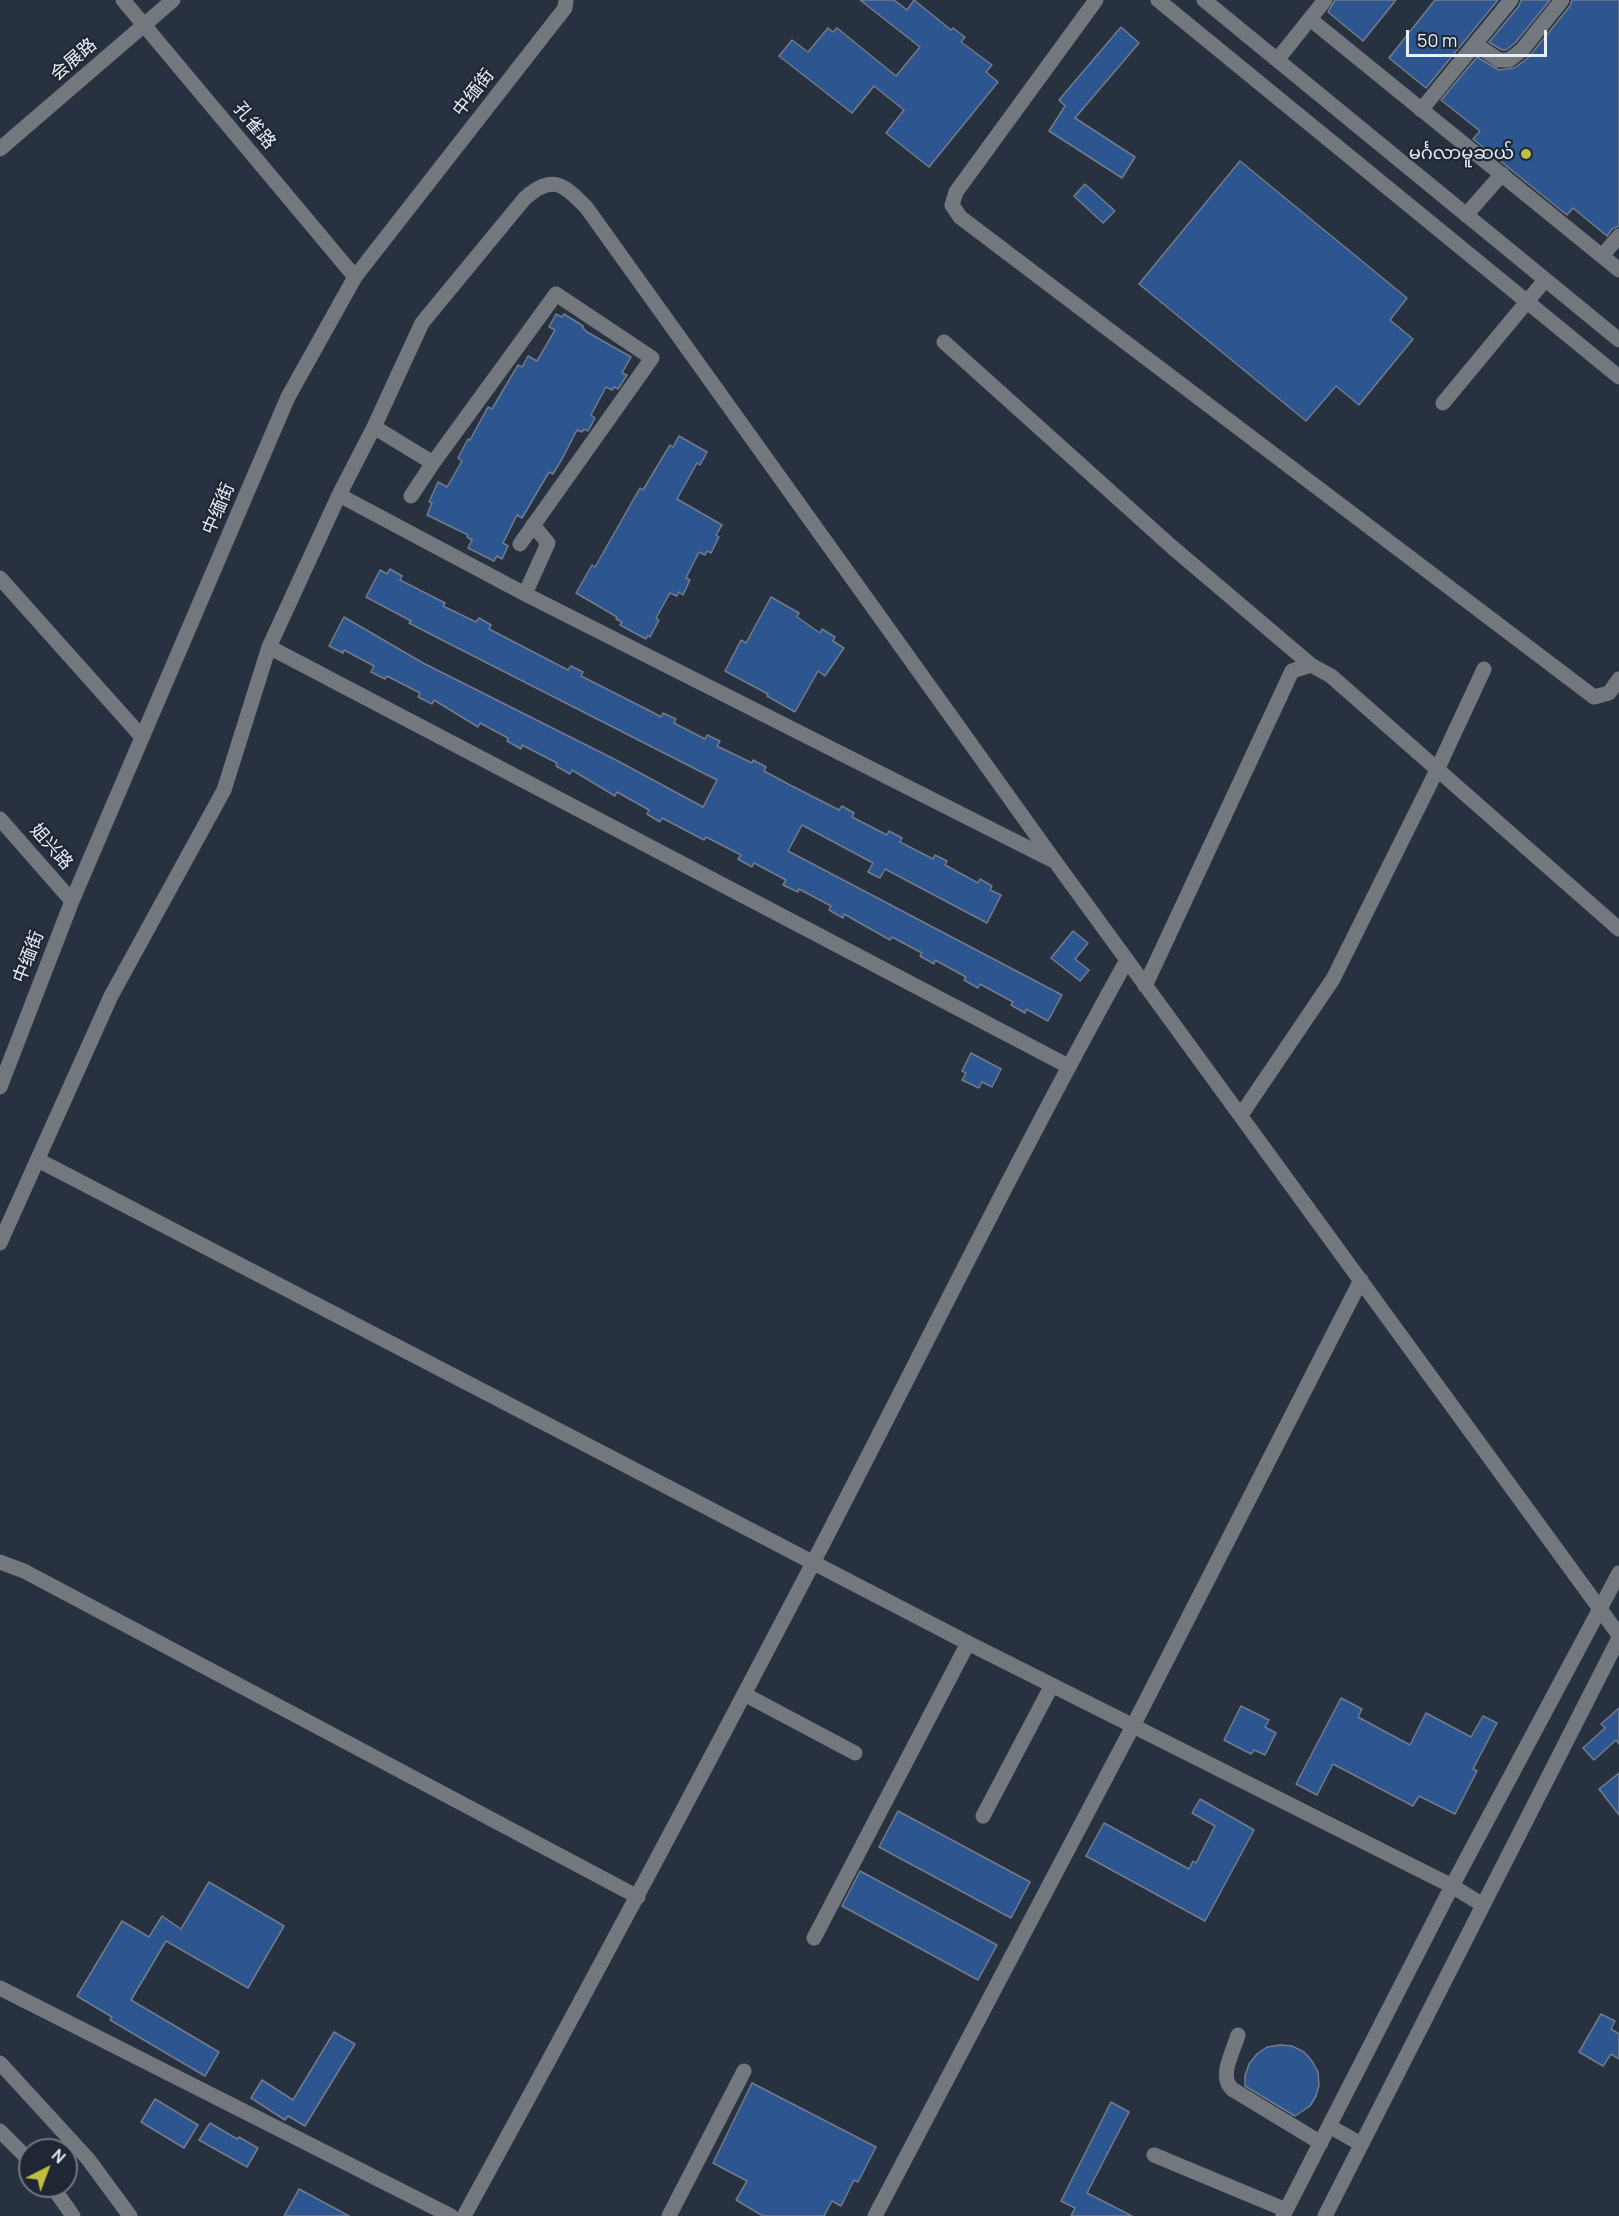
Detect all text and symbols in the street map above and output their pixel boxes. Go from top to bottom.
scale bar [1409,18,1550,56]
text: 50 m [1417,28,1457,52]
street label: 会展路 [47,34,101,86]
street label: 中缅街 [449,65,499,121]
street label: 孔雀路 [228,98,280,154]
place label: မင်္ဂလာမူဆယ် [1409,143,1514,165]
marker: မင်္ဂလာမူဆယ် [1519,147,1533,161]
street label: 中缅街 [199,480,239,538]
street label: 姐兴路 [25,820,77,874]
street label: 中缅街 [9,928,49,986]
north arrow [18,2138,78,2198]
text: N [47,2144,70,2168]

